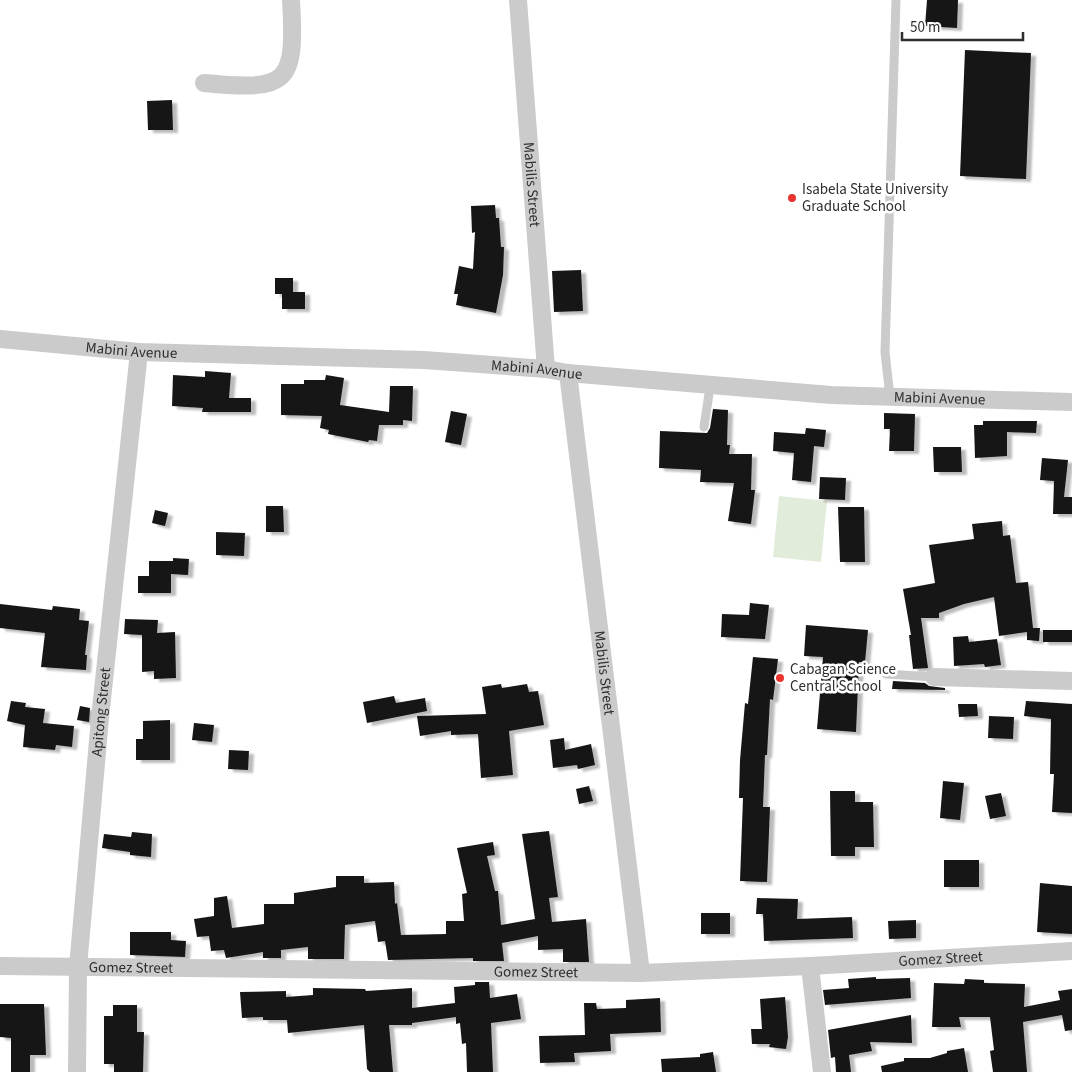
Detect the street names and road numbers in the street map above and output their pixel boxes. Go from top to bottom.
street label: Mabilis Street [518,141,545,228]
street label: Mabini Avenue [85,337,178,364]
street label: Mabini Avenue [490,355,583,385]
street label: Mabini Avenue [893,387,986,410]
street label: Mabilis Street [588,629,620,716]
street label: Apitong Street [87,666,116,758]
street label: Gomez Street [898,946,983,972]
street label: Gomez Street [89,957,173,979]
street label: Gomez Street [494,961,578,983]

